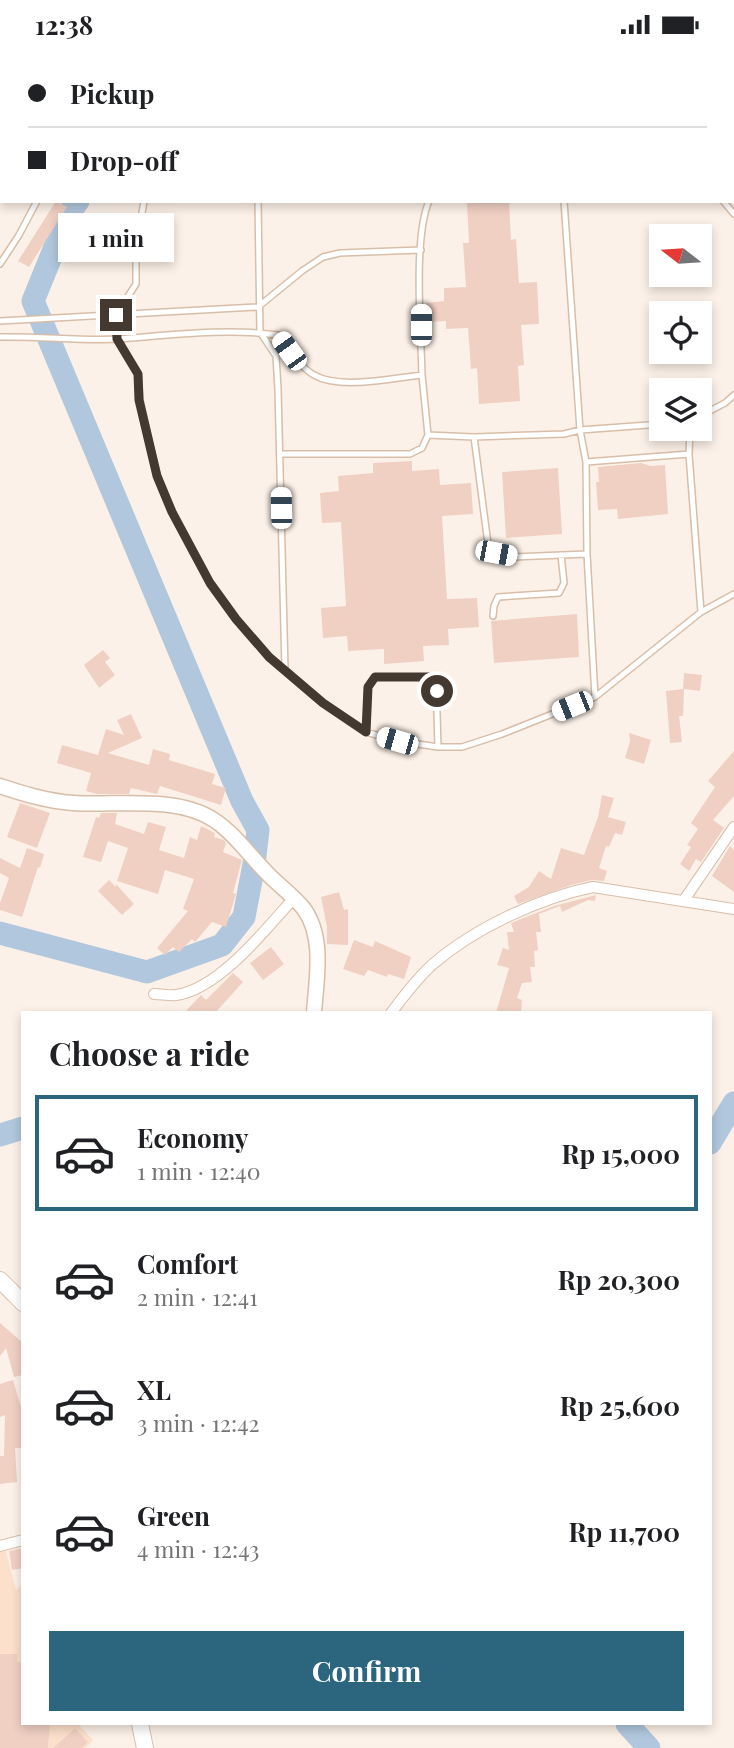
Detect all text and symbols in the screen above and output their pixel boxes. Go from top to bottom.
text: 12:38 [35,7,93,42]
text: Pickup [70,76,154,111]
text: Drop-off [70,143,177,178]
callout: 1 min [58,213,174,263]
text: 1 min [88,222,144,253]
north arrow [649,224,712,287]
map controls [649,224,712,441]
route end [100,299,132,331]
button: locate [649,301,712,364]
car [411,304,432,346]
car [269,328,310,374]
button: layers [649,378,712,441]
car [271,487,292,529]
car [474,539,519,567]
route start [421,675,453,707]
car [549,688,596,724]
car [374,725,421,757]
text: Choose a ride [49,1031,250,1074]
text: Economy [137,1120,248,1155]
icon: car [53,1122,116,1185]
text: Rp 15,000 [561,1136,680,1171]
text: 1 min · 12:40 [137,1155,260,1186]
text: Comfort [137,1246,238,1281]
icon: car [53,1248,116,1311]
text: Rp 20,300 [558,1262,680,1297]
text: 2 min · 12:41 [137,1281,258,1312]
text: XL [137,1372,171,1407]
icon: car [53,1374,116,1437]
text: Rp 25,600 [560,1388,680,1423]
text: 3 min · 12:42 [137,1407,260,1438]
text: Green [137,1498,210,1533]
icon: car [53,1500,116,1563]
text: Rp 11,700 [569,1514,680,1549]
text: 4 min · 12:43 [137,1533,259,1564]
button: Confirm [49,1631,684,1711]

